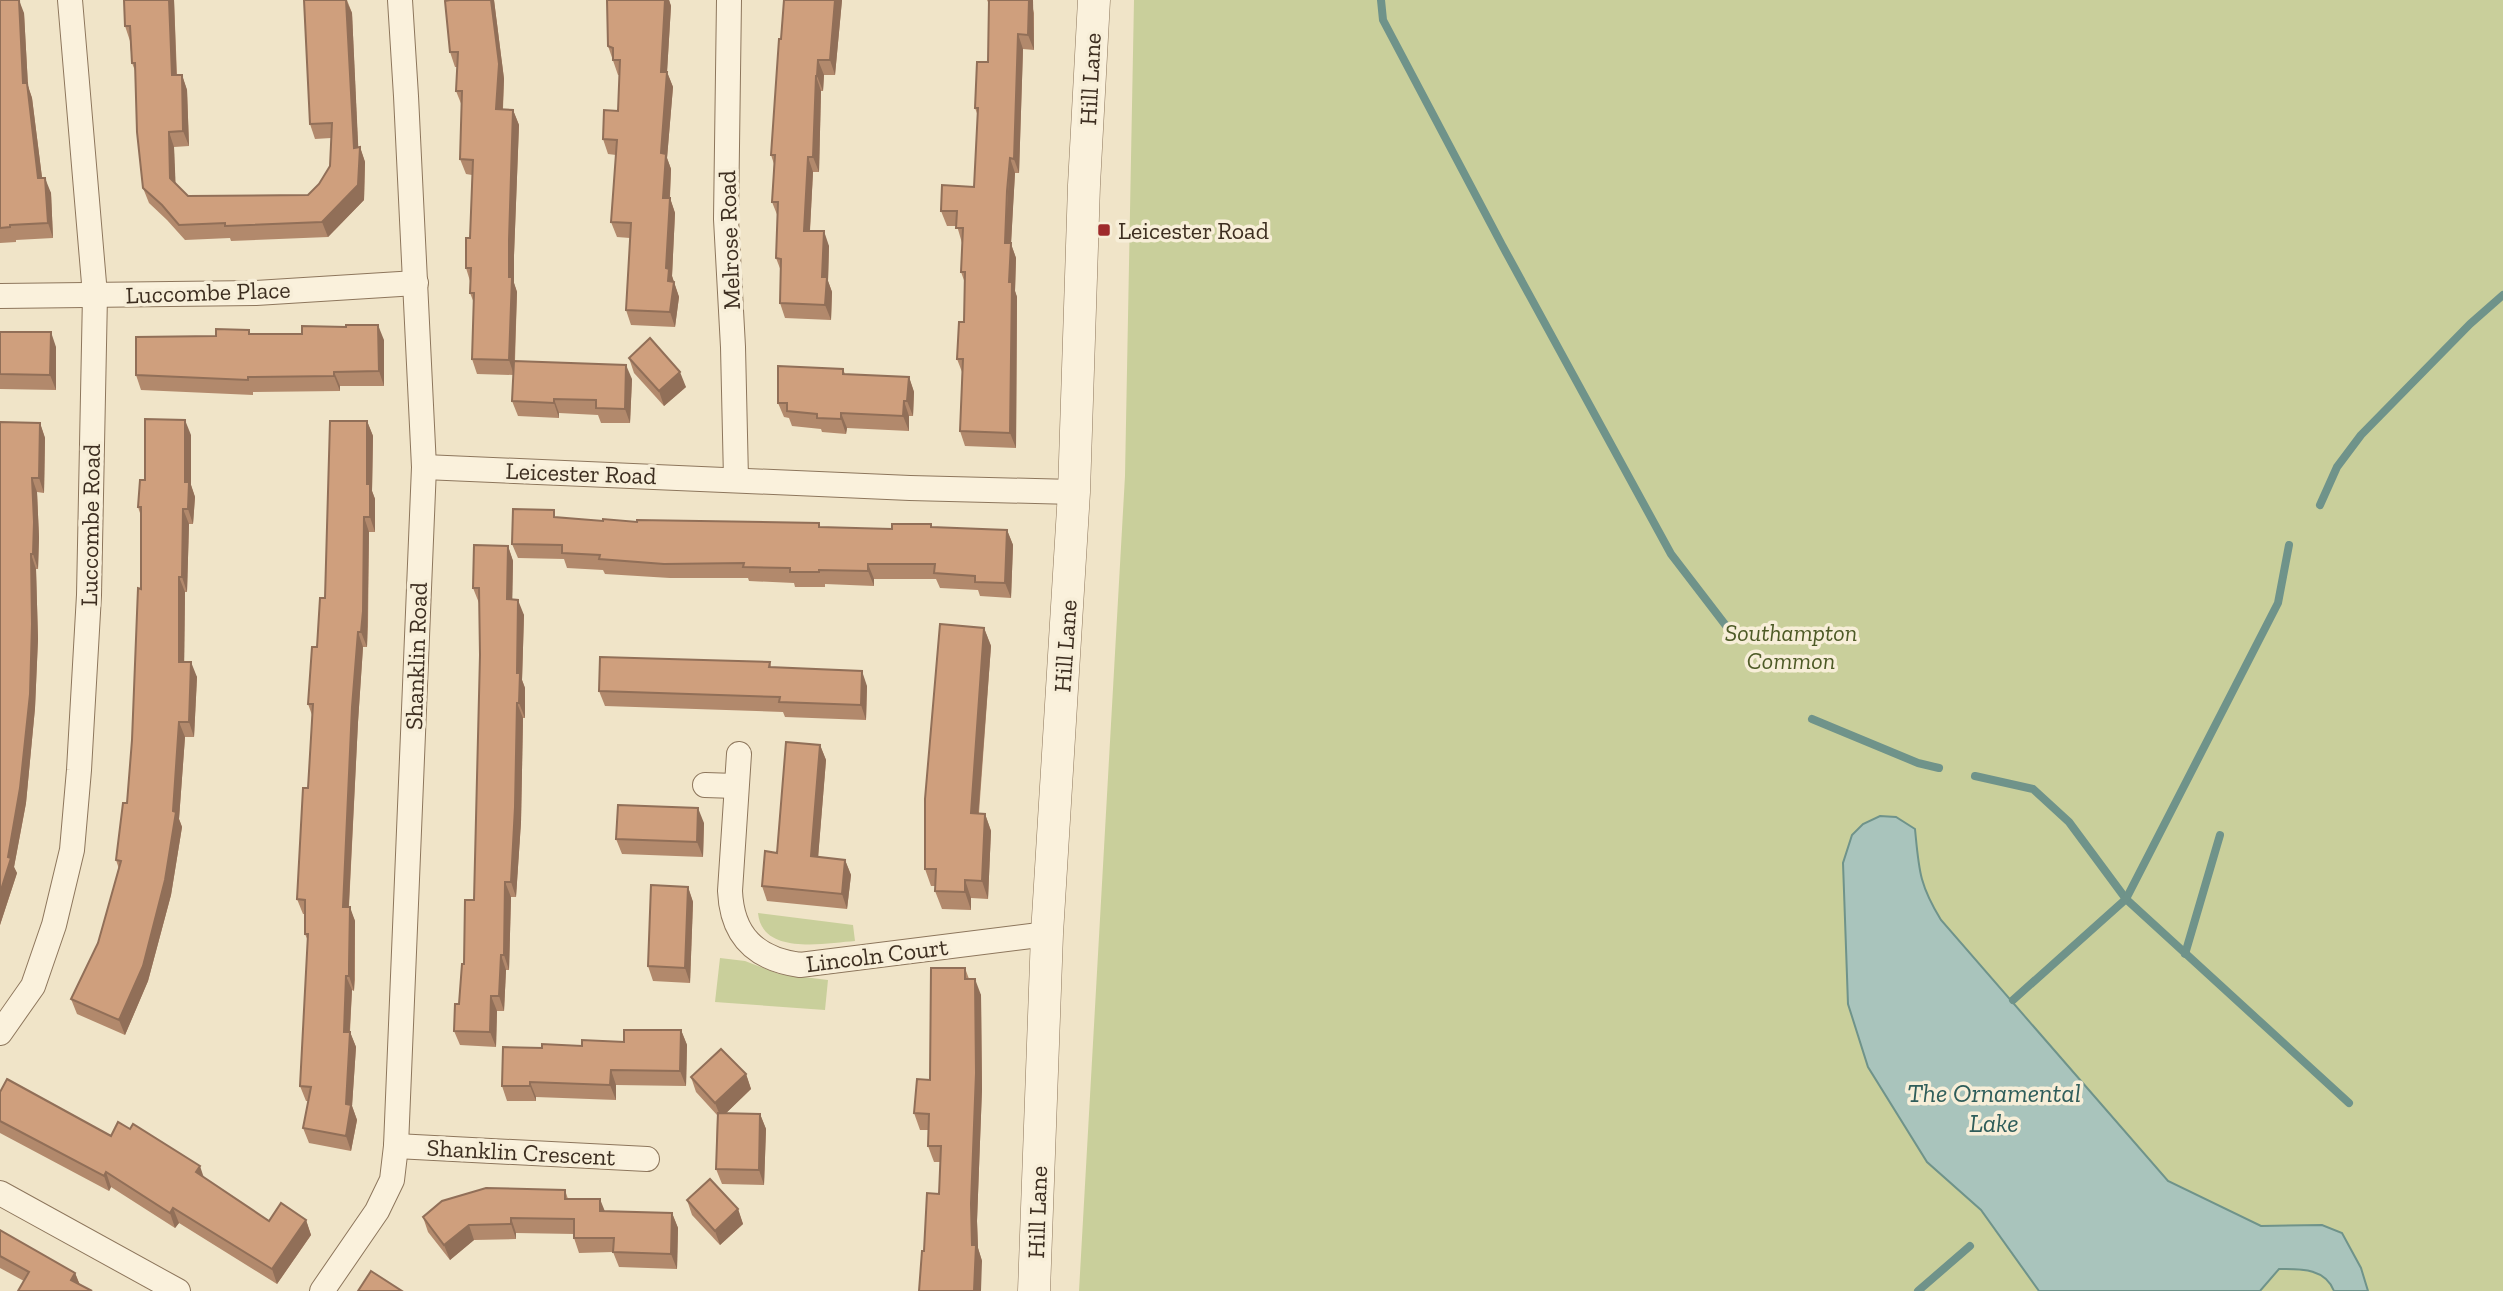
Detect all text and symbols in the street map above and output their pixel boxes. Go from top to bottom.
street label: Hill Lane [1073,32,1107,126]
street label: Melrose Road [712,170,746,310]
place label: Leicester Road [1118,216,1269,245]
marker: Leicester Road [1096,222,1112,238]
street label: Luccombe Place [125,275,291,309]
street label: Luccombe Road [74,443,106,607]
street label: Leicester Road [505,456,657,490]
street label: Shanklin Road [399,582,433,730]
street label: Hill Lane [1047,599,1083,693]
park label: Southampton Common [1725,618,1857,675]
street label: Lincoln Court [804,932,950,978]
water label: The Ornamental Lake [1907,1077,2081,1139]
street label: Shanklin Crescent [426,1133,616,1171]
street label: Hill Lane [1021,1165,1053,1259]

